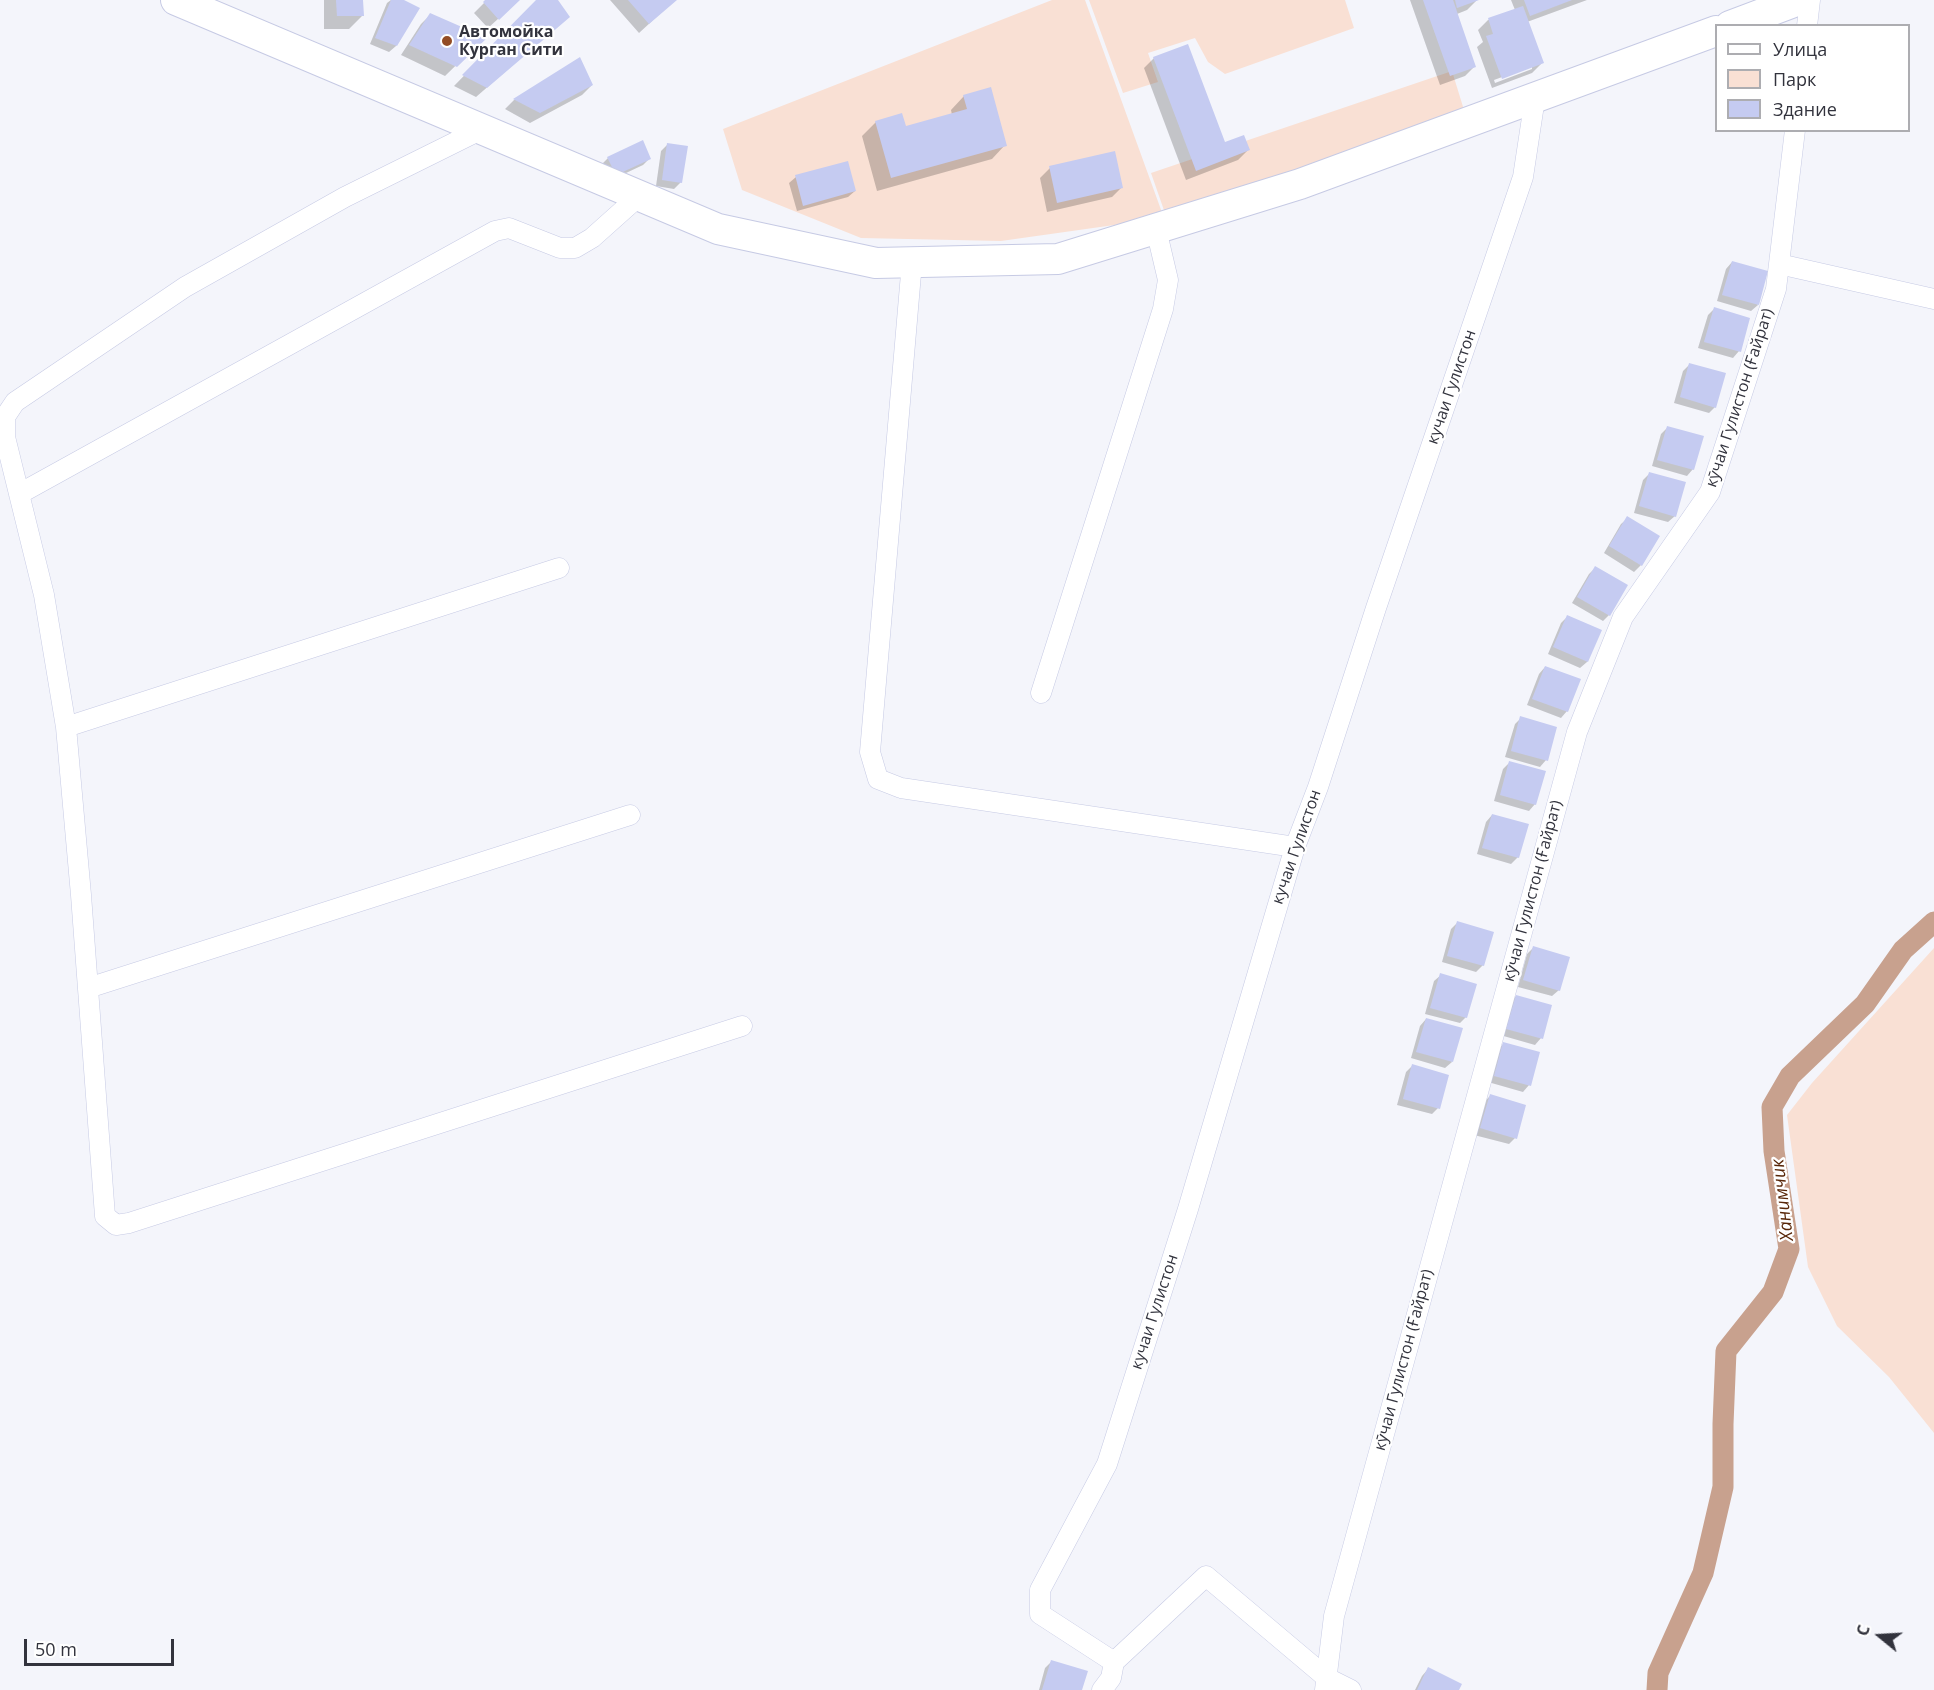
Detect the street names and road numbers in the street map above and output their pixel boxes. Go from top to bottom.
street label: кӯчаи Гулистон (Ғайрат) [1702,306,1778,490]
street label: кучаи Гулистон [1423,327,1481,447]
street label: кучаи Гулистон [1268,787,1326,907]
street label: кӯчаи Гулистон (Ғайрат) [1500,798,1566,984]
street label: кучаи Гулистон [1127,1252,1183,1372]
street label: кӯчаи Гулистон (Ғайрат) [1371,1267,1437,1453]

